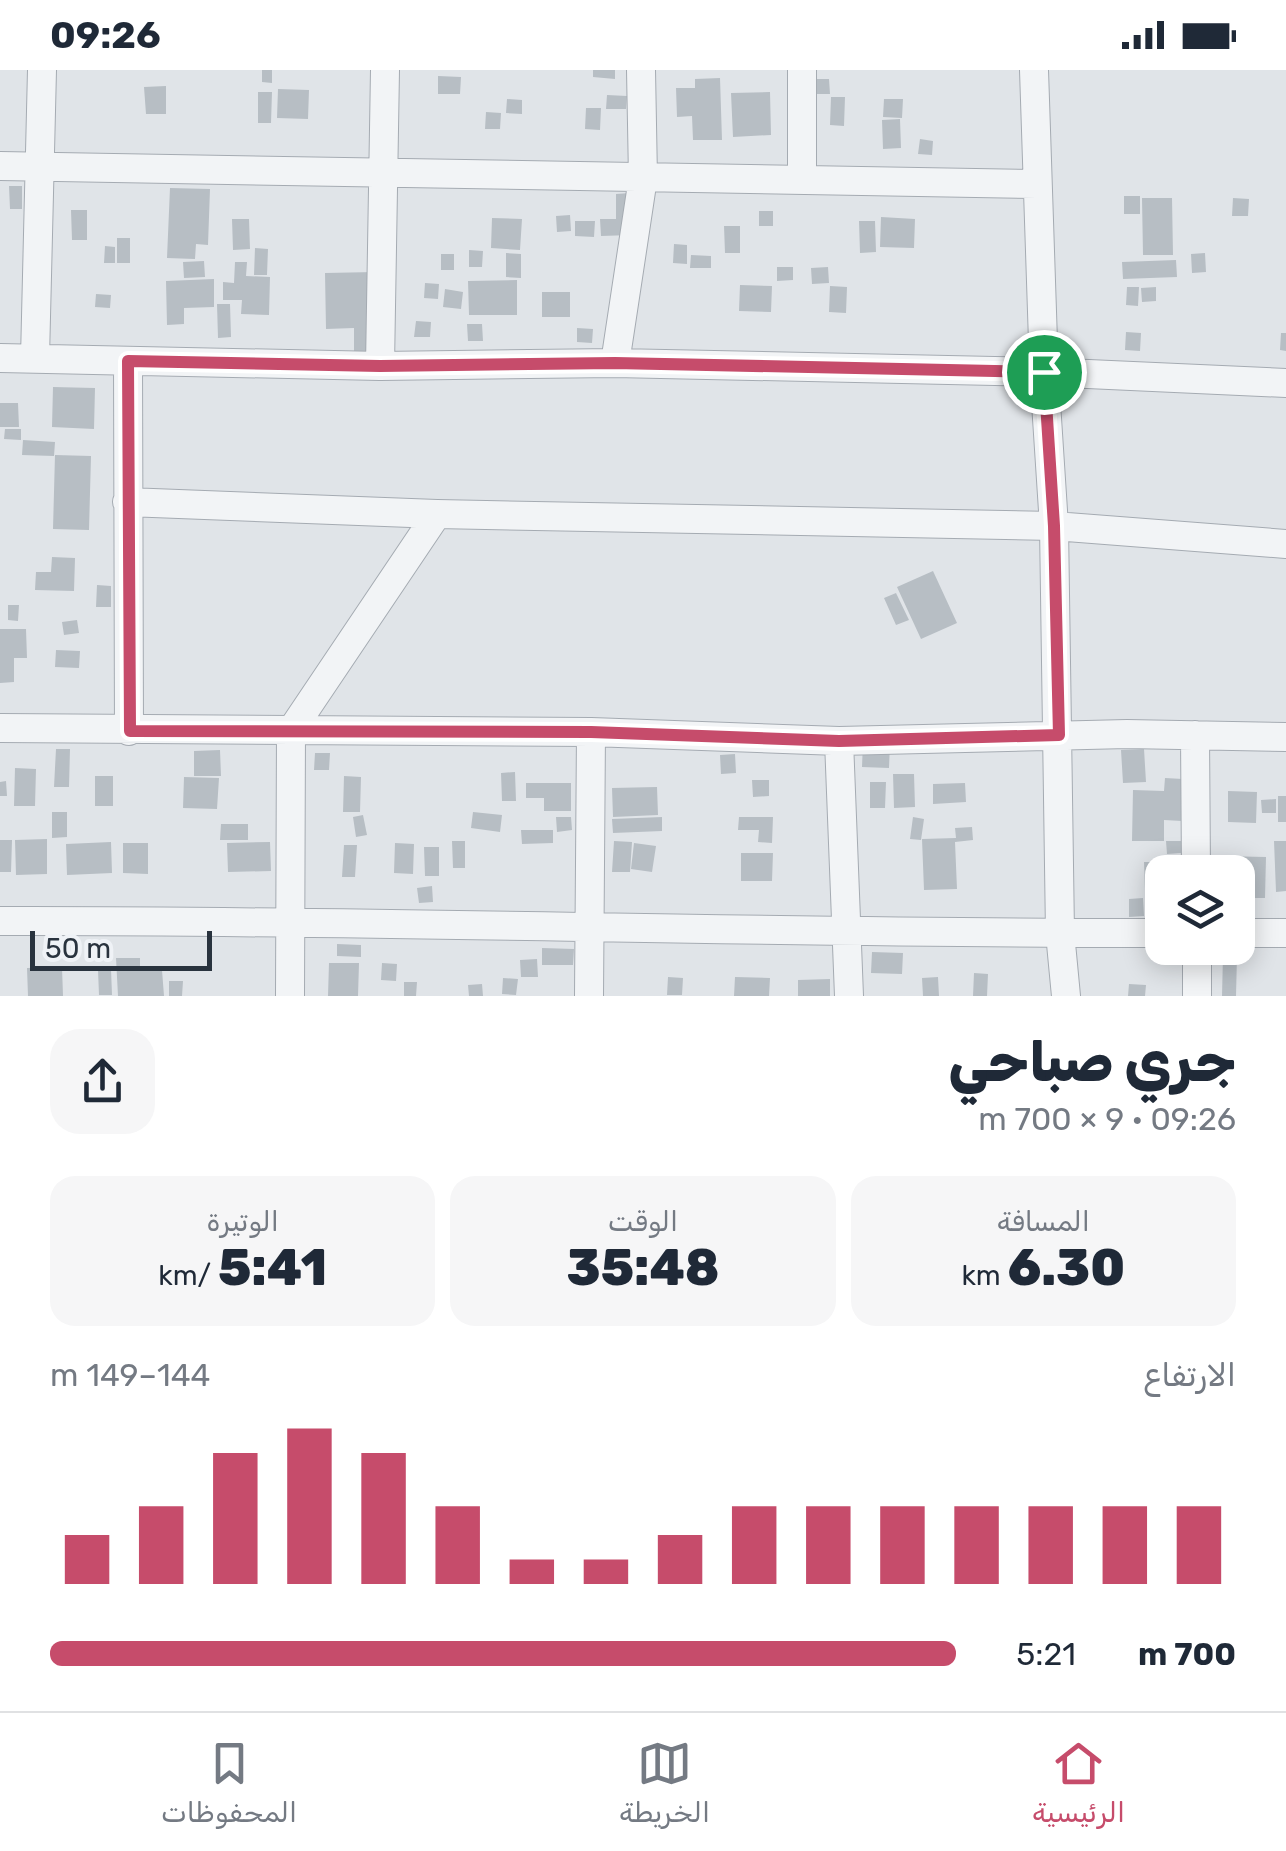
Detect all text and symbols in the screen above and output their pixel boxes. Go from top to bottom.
text: 09:26 [50,12,161,58]
pin [1002,330,1087,415]
icon: arrive [1017,345,1072,400]
map controls [1145,855,1255,965]
button: layers [1145,855,1255,965]
scale bar [30,926,212,970]
text: 50 m [45,932,111,965]
button: share [50,1029,155,1134]
text: جري صباحي [948,1030,1236,1095]
text: 09:26 · 9 × 700 m [978,1100,1236,1138]
text: الوتيرة [207,1205,279,1238]
text: الوقت [608,1205,678,1238]
text: المسافة [997,1205,1090,1238]
text: 5:41 [218,1238,327,1298]
text: 35:48 [566,1238,720,1298]
text: 6.30 [1008,1238,1125,1298]
text: /km [158,1259,218,1292]
text: km [961,1259,1008,1292]
text: 144–149 m [50,1356,210,1394]
text: الارتفاع [1144,1356,1236,1394]
text: 5:21 [1016,1635,1076,1673]
text: 700 m [1138,1635,1236,1673]
tab: المحفوظات [161,1736,297,1829]
tab: الخريطة [619,1736,710,1829]
tab: الرئيسية [1032,1736,1125,1829]

